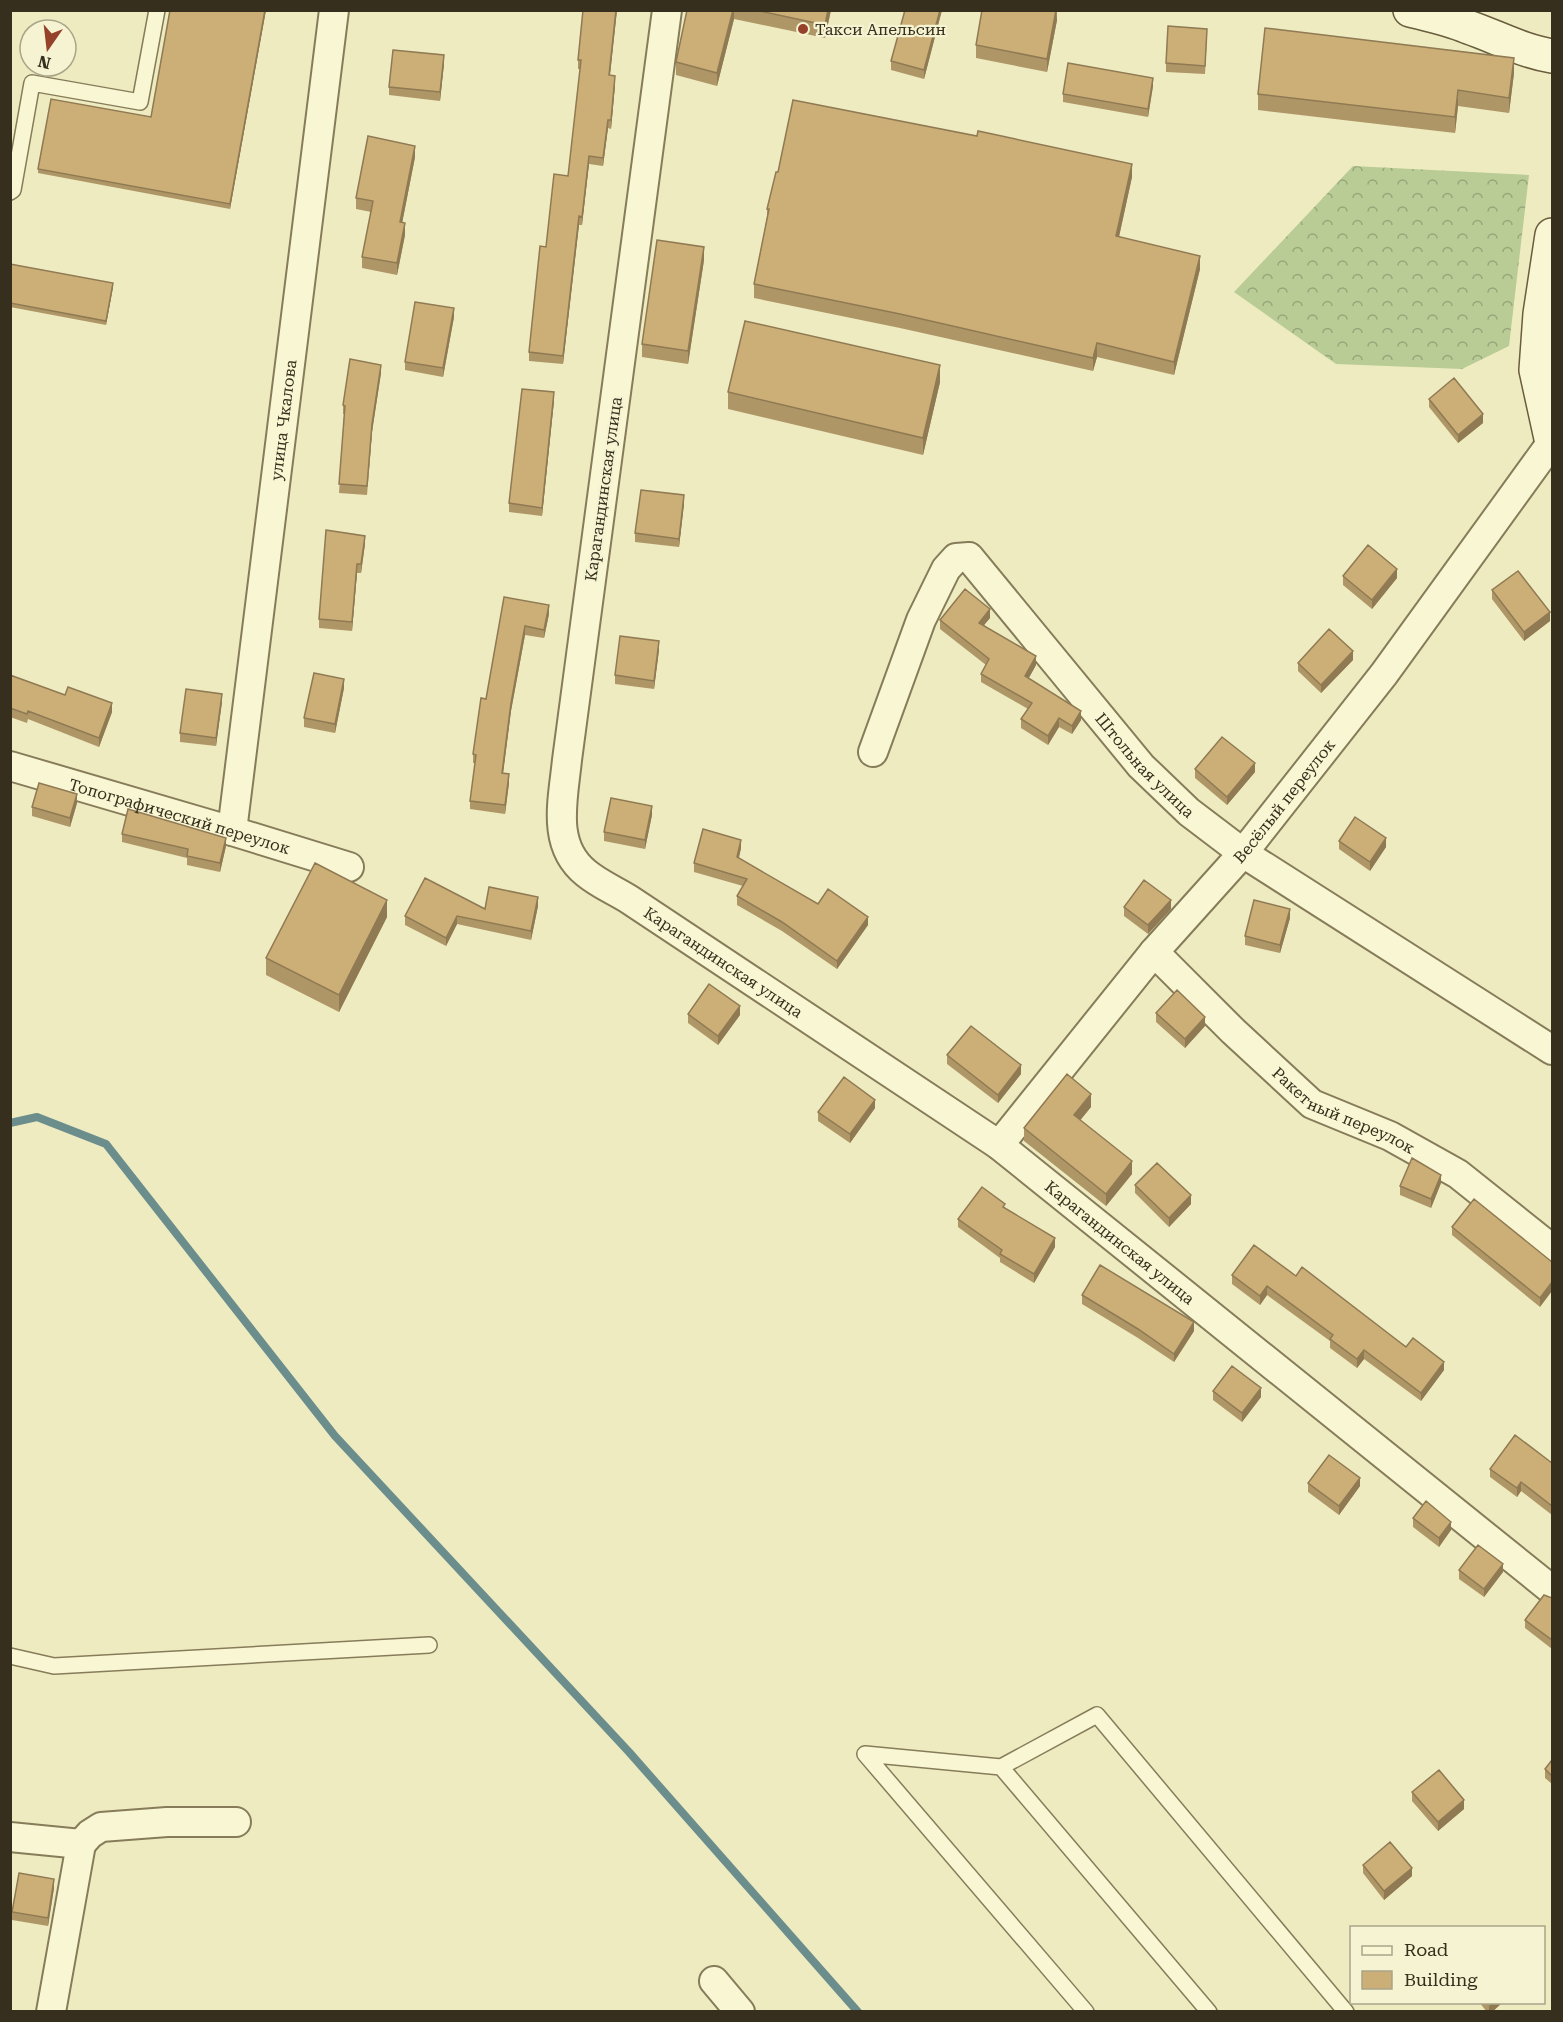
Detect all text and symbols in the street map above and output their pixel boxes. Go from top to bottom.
north arrow [18,18,78,78]
place label: Такси Апельсин [815,20,946,39]
marker: Такси Апельсин [796,22,810,36]
text: N [36,51,53,73]
street label: улица Чкалова [267,358,301,482]
street label: Карагандинская улица [581,395,626,583]
street label: Штольная улица [1091,709,1198,822]
street label: Весёлый переулок [1230,735,1339,867]
street label: Топографический переулок [67,775,293,858]
street label: Карагандинская улица [640,903,806,1022]
street label: Ракетный переулок [1268,1063,1418,1158]
street label: Карагандинская улица [1041,1177,1199,1309]
legend [1350,1926,1545,2004]
text: Road [1404,1939,1449,1960]
text: Building [1404,1969,1478,1990]

